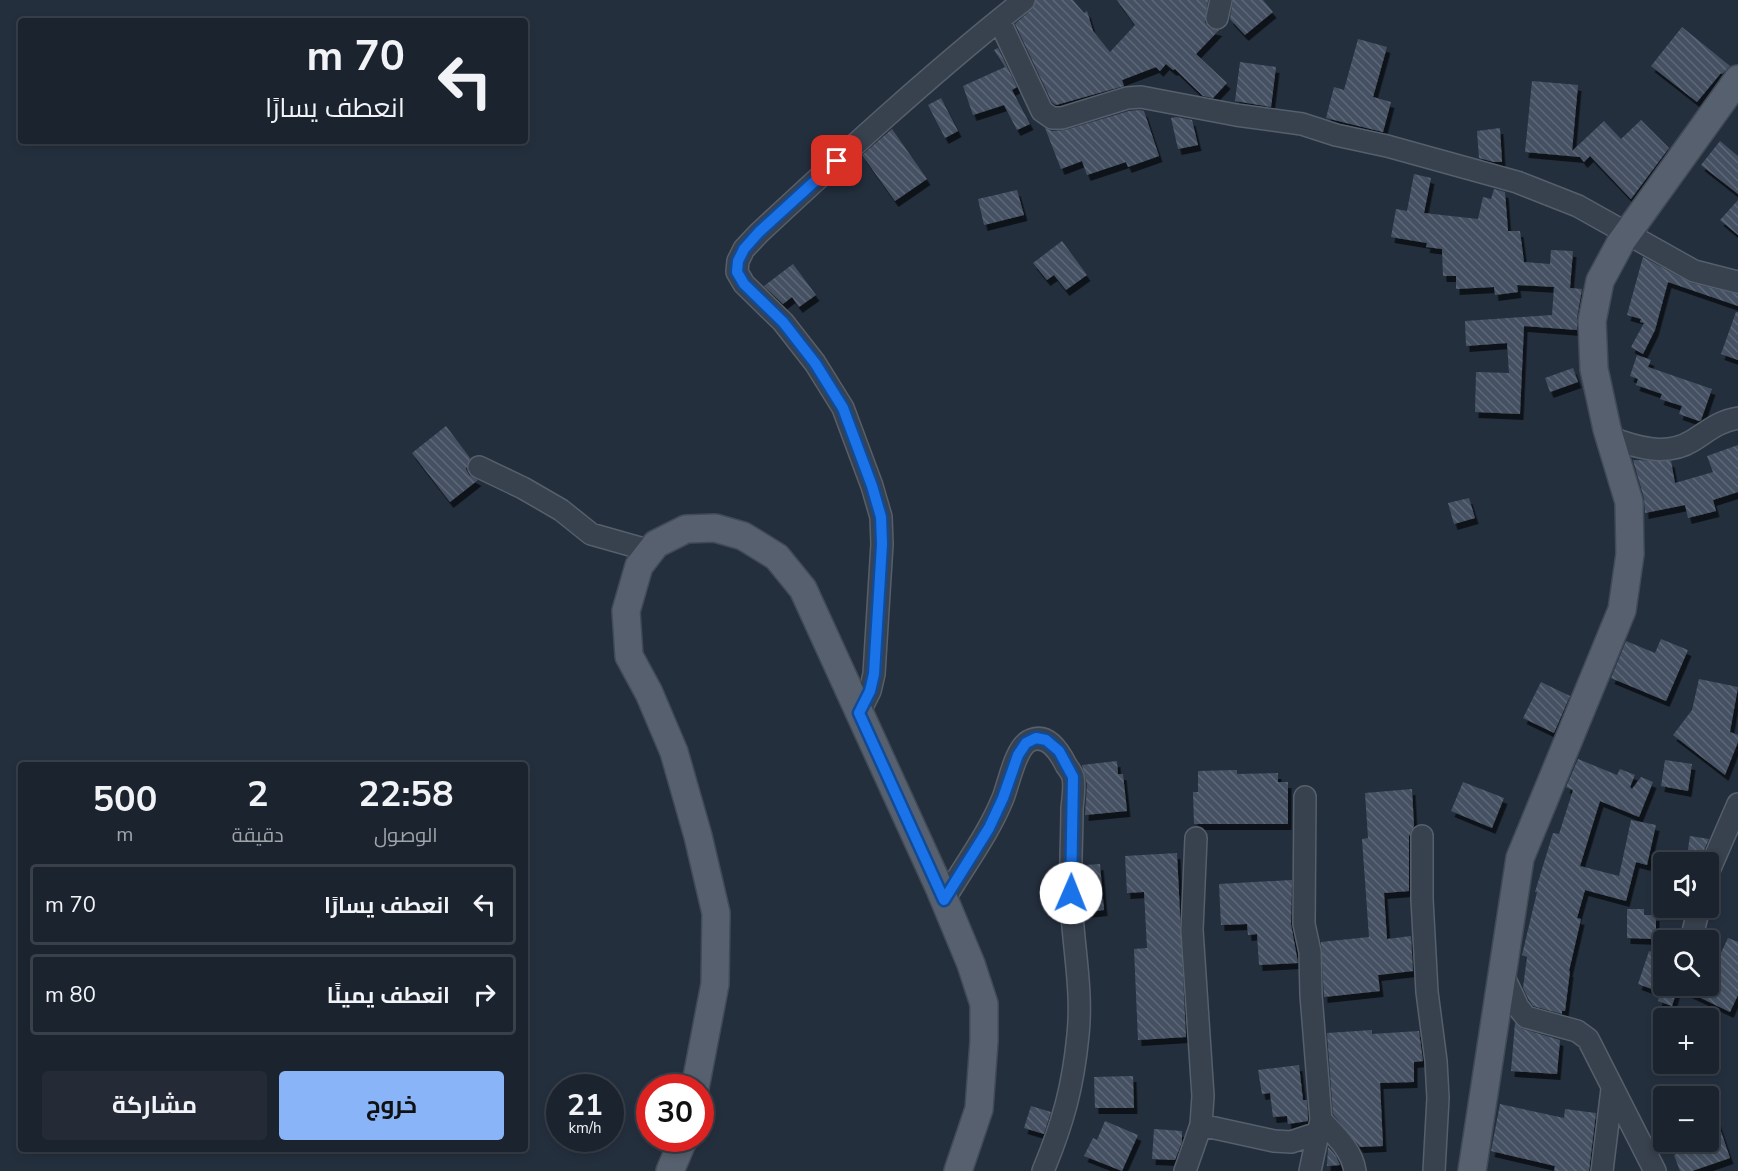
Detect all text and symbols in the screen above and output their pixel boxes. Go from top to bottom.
text: 70 m [306,28,405,85]
icon: left [426,42,504,120]
text: انعطف يسارًا [265,90,405,127]
pin [811,135,862,186]
icon: arrive [820,144,853,177]
text: 2 [247,770,269,819]
text: 22:58 [358,770,454,819]
text: 500 [92,775,157,824]
text: m [116,821,133,848]
text: دقيقة [232,822,284,849]
text: الوصول [374,822,438,849]
map controls [1653,852,1719,1152]
button: sound [1653,852,1719,918]
position arrow [1039,861,1103,925]
icon: left [468,888,501,921]
text: 70 m [45,890,96,920]
text: انعطف يسارًا [324,891,450,921]
button: search [1653,930,1719,996]
icon: right [468,978,501,1011]
text: 80 m [45,980,96,1010]
text: انعطف يمينًا [327,981,450,1011]
button: + [1653,1008,1719,1074]
button: مشاركة [42,1071,267,1140]
button: خروج [279,1071,504,1140]
speed limit sign: 30 [636,1074,714,1152]
text: 21 [567,1085,603,1126]
button: − [1653,1086,1719,1152]
text: km/h [568,1118,602,1138]

